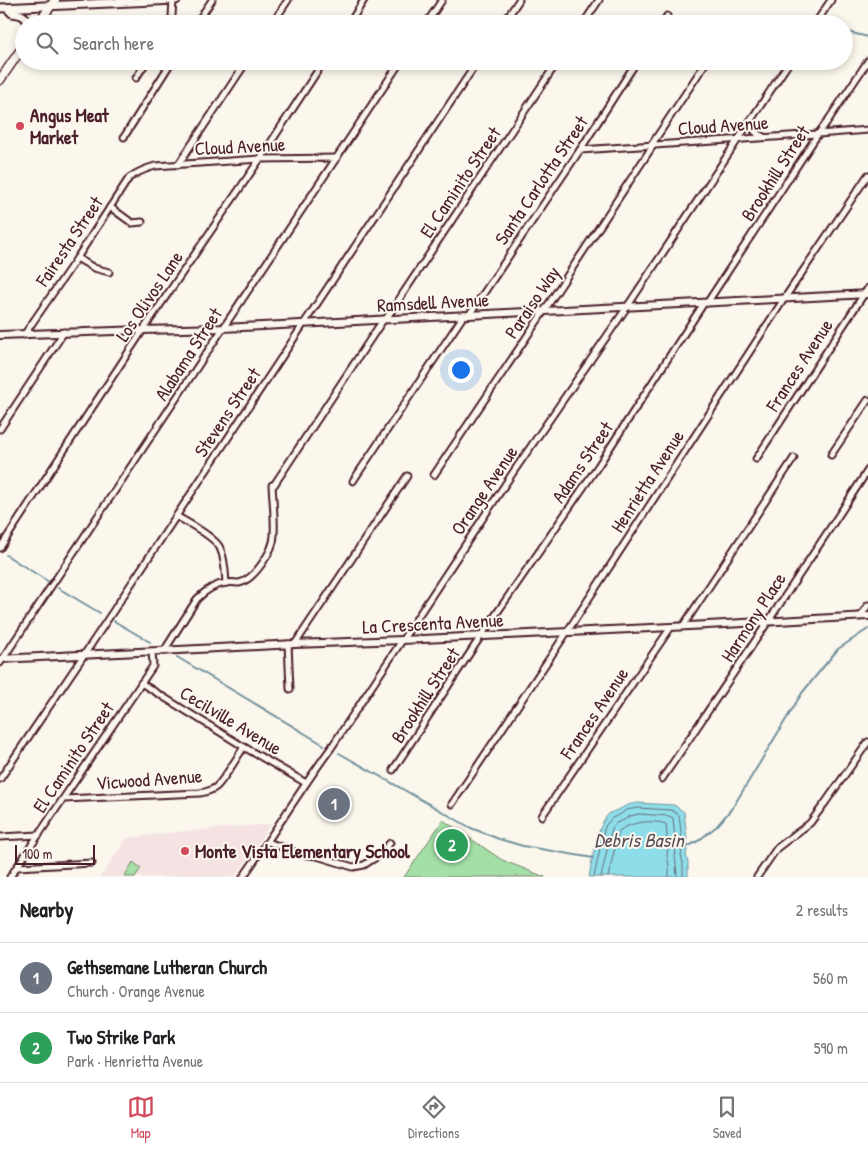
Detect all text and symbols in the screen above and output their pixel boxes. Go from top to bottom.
search box [15,15,853,70]
icon: search [33,29,61,57]
text: Search here [73,30,154,56]
place label: Angus Meat Market [30,102,110,150]
street label: Cloud Avenue [677,109,770,141]
street label: Santa Carlotta Street [488,110,594,249]
marker: Angus Meat Market [14,120,26,132]
street label: Brookhill Street [734,120,816,226]
street label: El Caminito Street [413,121,507,243]
street label: Cloud Avenue [194,131,286,161]
street label: Fairesta Street [29,190,109,292]
street label: Los Olivos Lane [109,245,189,346]
street label: Paraiso Way [498,261,566,343]
street label: Ramsdell Avenue [376,286,490,318]
street label: Alabama Street [148,302,228,406]
street label: Frances Avenue [759,313,839,417]
your location [448,357,474,383]
street label: Stevens Street [188,362,267,462]
street label: Adams Street [545,416,619,508]
street label: Henrietta Avenue [604,424,690,537]
street label: Orange Avenue [445,440,524,540]
street label: Harmony Place [714,567,792,667]
street label: La Crescenta Avenue [362,606,505,640]
street label: Brookhill Street [384,642,466,748]
street label: Frances Avenue [553,662,634,765]
street label: Cecilville Avenue [175,679,287,761]
street label: El Caminito Street [26,696,120,818]
street label: Vicwood Avenue [95,762,203,796]
pin: 1 [318,785,350,823]
pin: 2 [436,826,468,864]
water label: Debris Basin [594,826,686,853]
place label: Monte Vista Elementary School [195,838,411,865]
scale bar [15,842,95,865]
text: 100 m [22,844,52,863]
marker: Monte Vista Elementary School [179,845,191,857]
text: Nearby [20,895,73,924]
text: 2 results [796,899,848,921]
text: Gethsemane Lutheran Church [67,954,267,980]
text: 1 [33,967,39,989]
text: 560 m [813,967,848,989]
text: Church · Orange Avenue [67,980,205,1002]
text: Two Strike Park [67,1024,175,1050]
text: 2 [32,1037,40,1059]
text: 590 m [814,1037,848,1059]
text: Park · Henrietta Avenue [67,1050,203,1072]
tab: Map [127,1093,155,1142]
tab: Directions [408,1093,459,1142]
tab: Saved [713,1093,741,1142]

